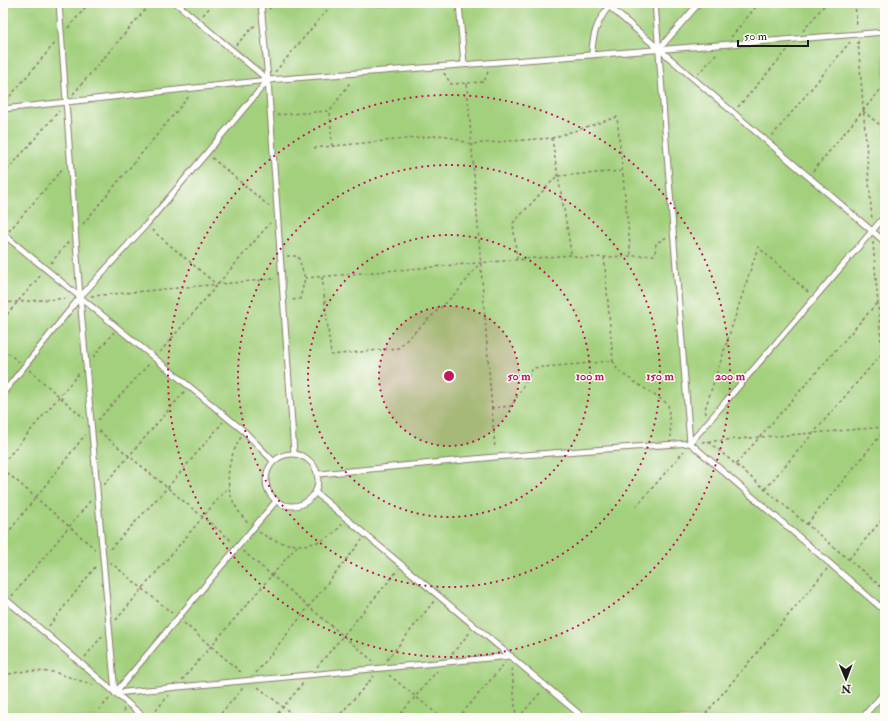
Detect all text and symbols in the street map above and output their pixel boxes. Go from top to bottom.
scale bar [738,22,808,48]
text: 50 m [744,29,768,44]
centre of rings [442,369,456,383]
text: 50 m [507,369,531,384]
text: 100 m [576,369,605,384]
text: 150 m [646,369,674,384]
text: 200 m [715,369,746,384]
north arrow [826,659,866,699]
text: N [840,682,852,695]

